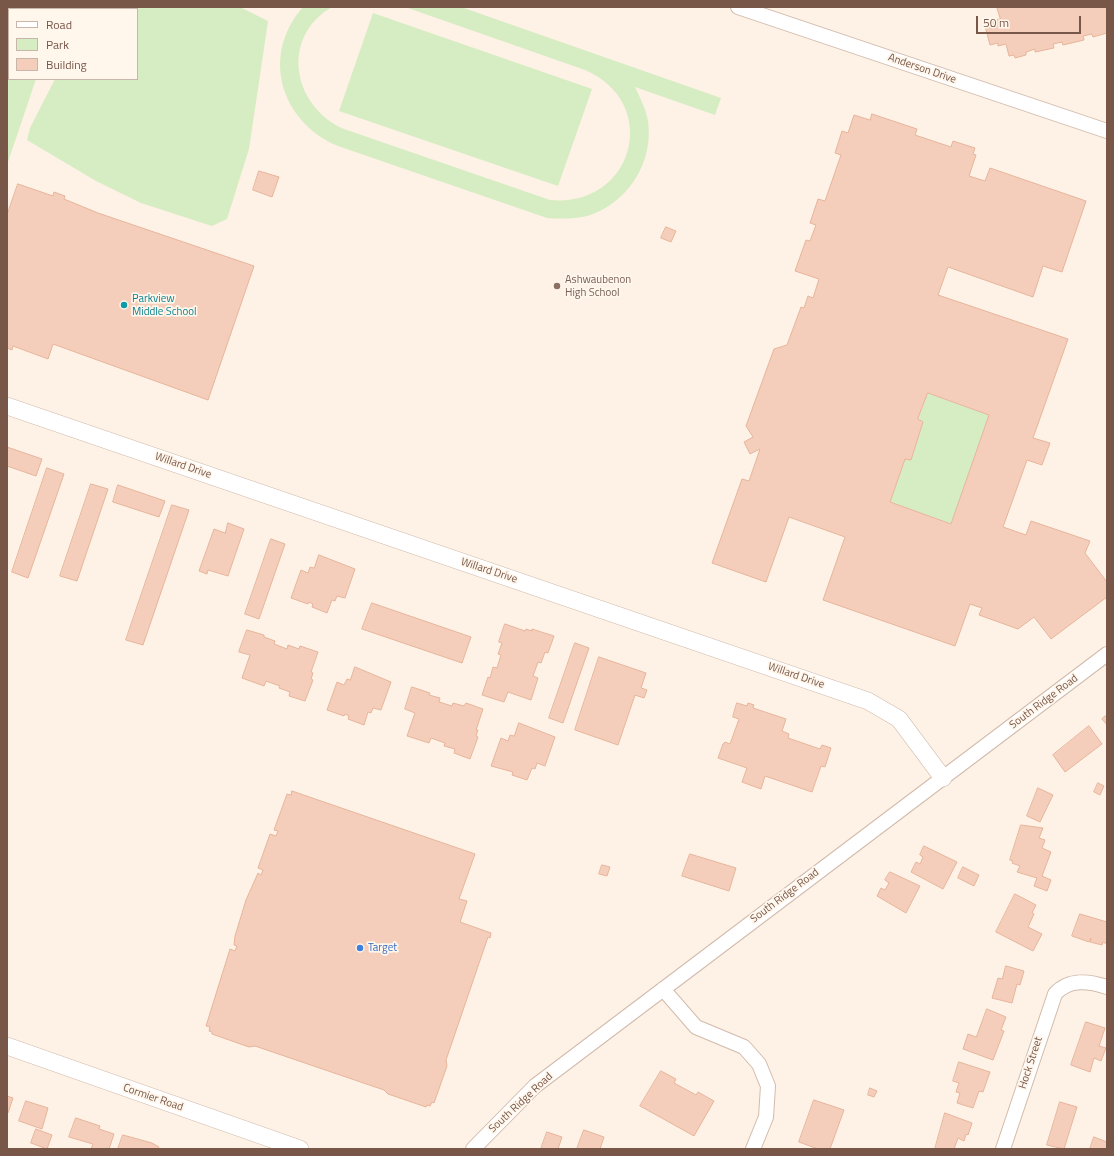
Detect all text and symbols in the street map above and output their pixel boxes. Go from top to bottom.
legend [8,8,138,80]
scale bar [978,8,1083,34]
text: 50 m [983,13,1009,32]
text: Road [46,15,72,34]
text: Park [46,35,69,54]
street label: Anderson Drive [886,51,958,87]
text: Building [46,55,87,74]
place label: Ashwaubenon High School [565,273,631,299]
marker: Ashwaubenon High School [552,281,562,291]
place label: Parkview Middle School [132,292,197,318]
marker: Parkview Middle School [119,300,129,310]
street label: Willard Drive [153,450,213,482]
street label: Willard Drive [459,556,519,586]
street label: Willard Drive [766,660,826,692]
street label: South Ridge Road [1007,672,1081,732]
street label: South Ridge Road [748,866,822,926]
place label: Target [368,941,397,955]
marker: Target [355,943,365,953]
street label: Hock Street [1016,1035,1046,1091]
street label: South Ridge Road [486,1070,556,1136]
street label: Cormier Road [121,1082,185,1114]

